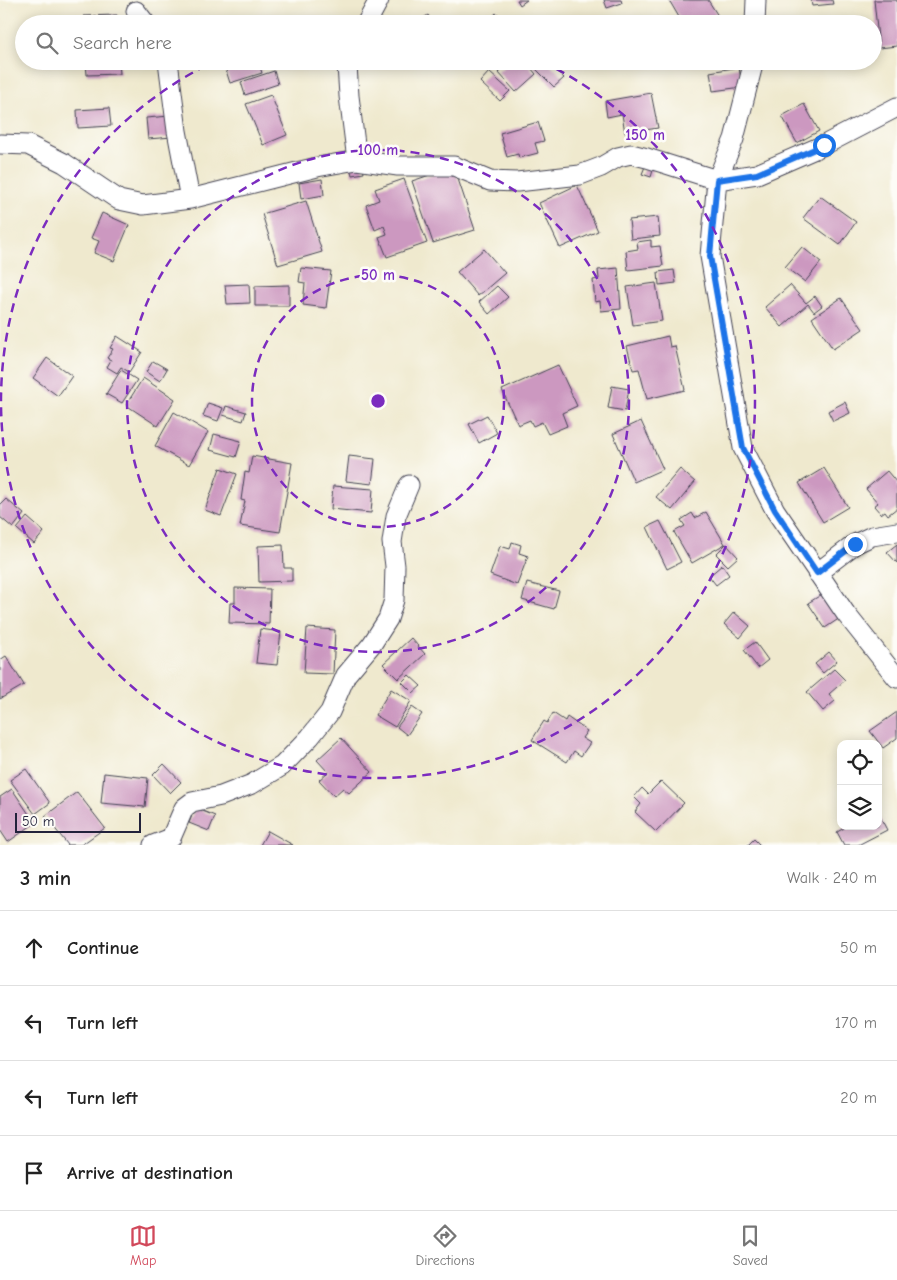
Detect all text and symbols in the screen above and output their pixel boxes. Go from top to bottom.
search box [15,15,882,70]
icon: search [33,29,61,57]
text: Search here [73,32,172,54]
text: 150 m [625,126,665,144]
route start [813,134,836,157]
text: 100 m [358,141,398,159]
text: 50 m [361,266,395,284]
centre of rings [369,392,387,410]
route end [844,533,867,556]
map controls [837,740,882,830]
button: locate [837,740,882,785]
button: layers [837,785,882,830]
scale bar [15,810,141,833]
text: 50 m [22,813,54,830]
text: 3 min [20,866,71,890]
text: Walk · 240 m [787,869,877,887]
icon: ahead [20,934,48,962]
text: Continue [67,937,139,959]
text: 50 m [840,939,877,957]
icon: left [20,1009,48,1037]
text: Turn left [67,1012,138,1034]
text: 170 m [835,1014,877,1032]
icon: left [20,1084,48,1112]
text: Turn left [67,1087,138,1109]
text: 20 m [840,1089,877,1107]
icon: arrive [20,1159,48,1187]
text: Arrive at destination [67,1162,233,1184]
tab: Map [129,1222,157,1269]
tab: Directions [415,1222,475,1269]
tab: Saved [733,1222,768,1269]

